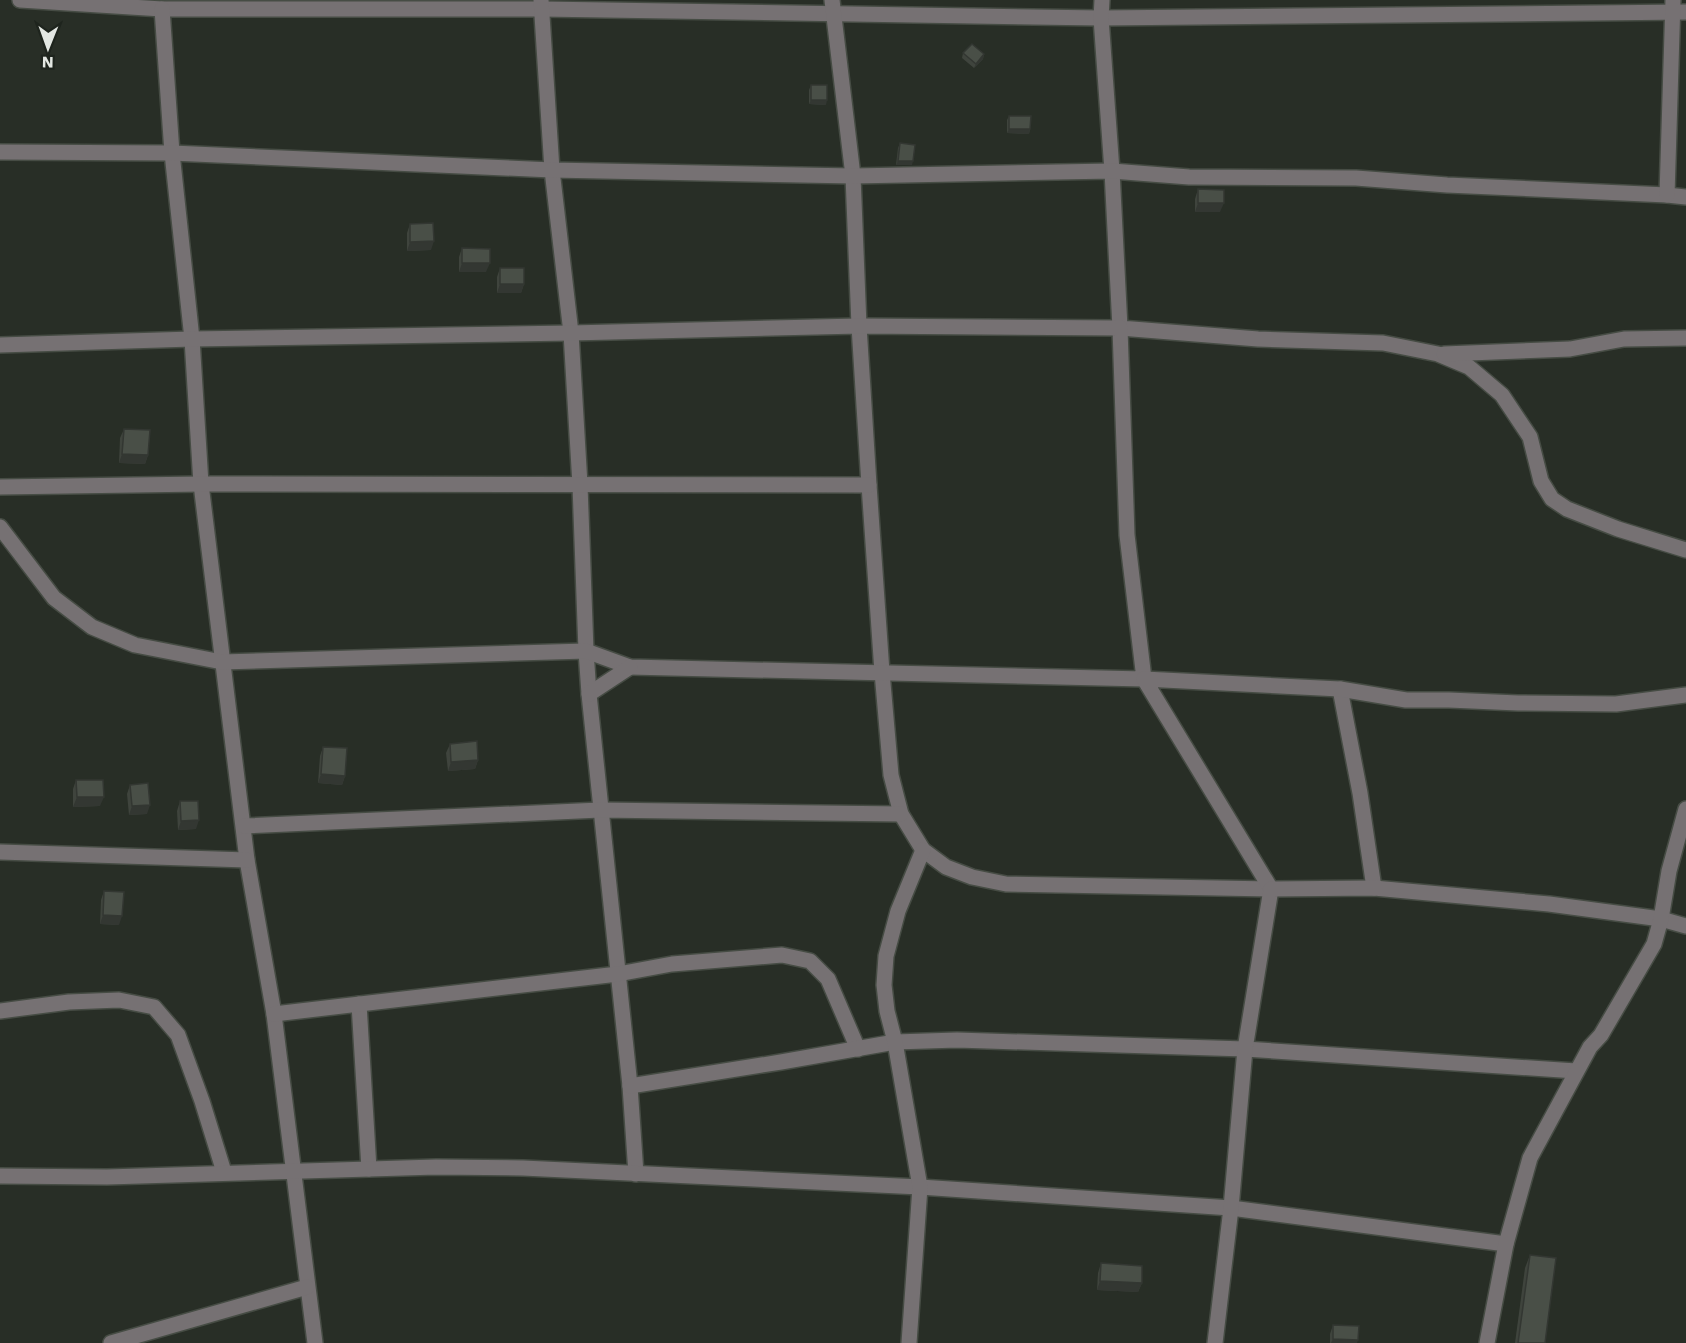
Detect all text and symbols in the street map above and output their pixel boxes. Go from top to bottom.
north arrow [18,18,78,78]
text: N [42,53,54,72]

